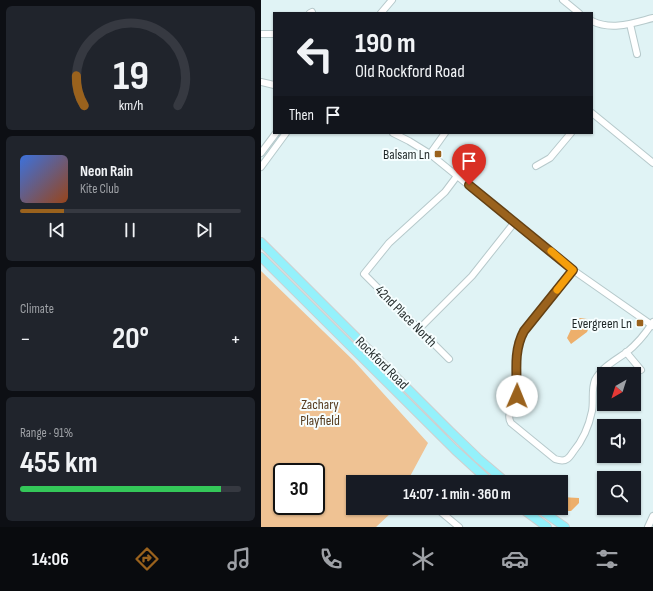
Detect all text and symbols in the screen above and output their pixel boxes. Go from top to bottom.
text: 190 m [355,27,416,60]
icon: left [289,28,341,80]
text: 19 [112,52,149,101]
text: Old Rockford Road [355,61,465,82]
text: km/h [118,97,143,114]
icon: arrive [322,104,344,126]
text: Then [289,106,314,125]
pin [452,144,486,185]
place label: Balsam Ln [383,146,430,163]
marker: Balsam Ln [433,149,443,159]
icon: arrive [458,150,480,172]
text: Neon Rain [80,162,133,181]
text: Kite Club [80,181,119,197]
icon: previous [46,219,68,241]
icon: pause [119,219,141,241]
icon: next [193,219,215,241]
street label: 42nd Place North [372,282,440,350]
text: Climate [20,301,54,317]
place label: Evergreen Ln [572,315,632,332]
marker: Evergreen Ln [635,318,645,328]
text: 20° [112,321,149,357]
text: − [20,326,31,353]
text: + [230,326,241,353]
street label: Rockford Road [352,333,412,393]
north arrow [597,367,641,411]
map controls [597,367,641,515]
position arrow [496,375,538,417]
park label: Zachary Playfield [300,396,340,429]
button: sound [597,419,641,463]
text: Range · 91% [20,425,73,441]
text: 455 km [20,445,98,481]
speed limit sign: 30 [273,463,325,515]
button: search [597,471,641,515]
text: 14:07 · 1 min · 360 m [403,485,511,504]
icon: directions [133,545,161,573]
icon: music [225,545,253,573]
icon: phone [317,545,345,573]
icon: climate [409,545,437,573]
icon: car [501,545,529,573]
icon: filters [593,545,621,573]
text: 14:06 [32,549,69,570]

